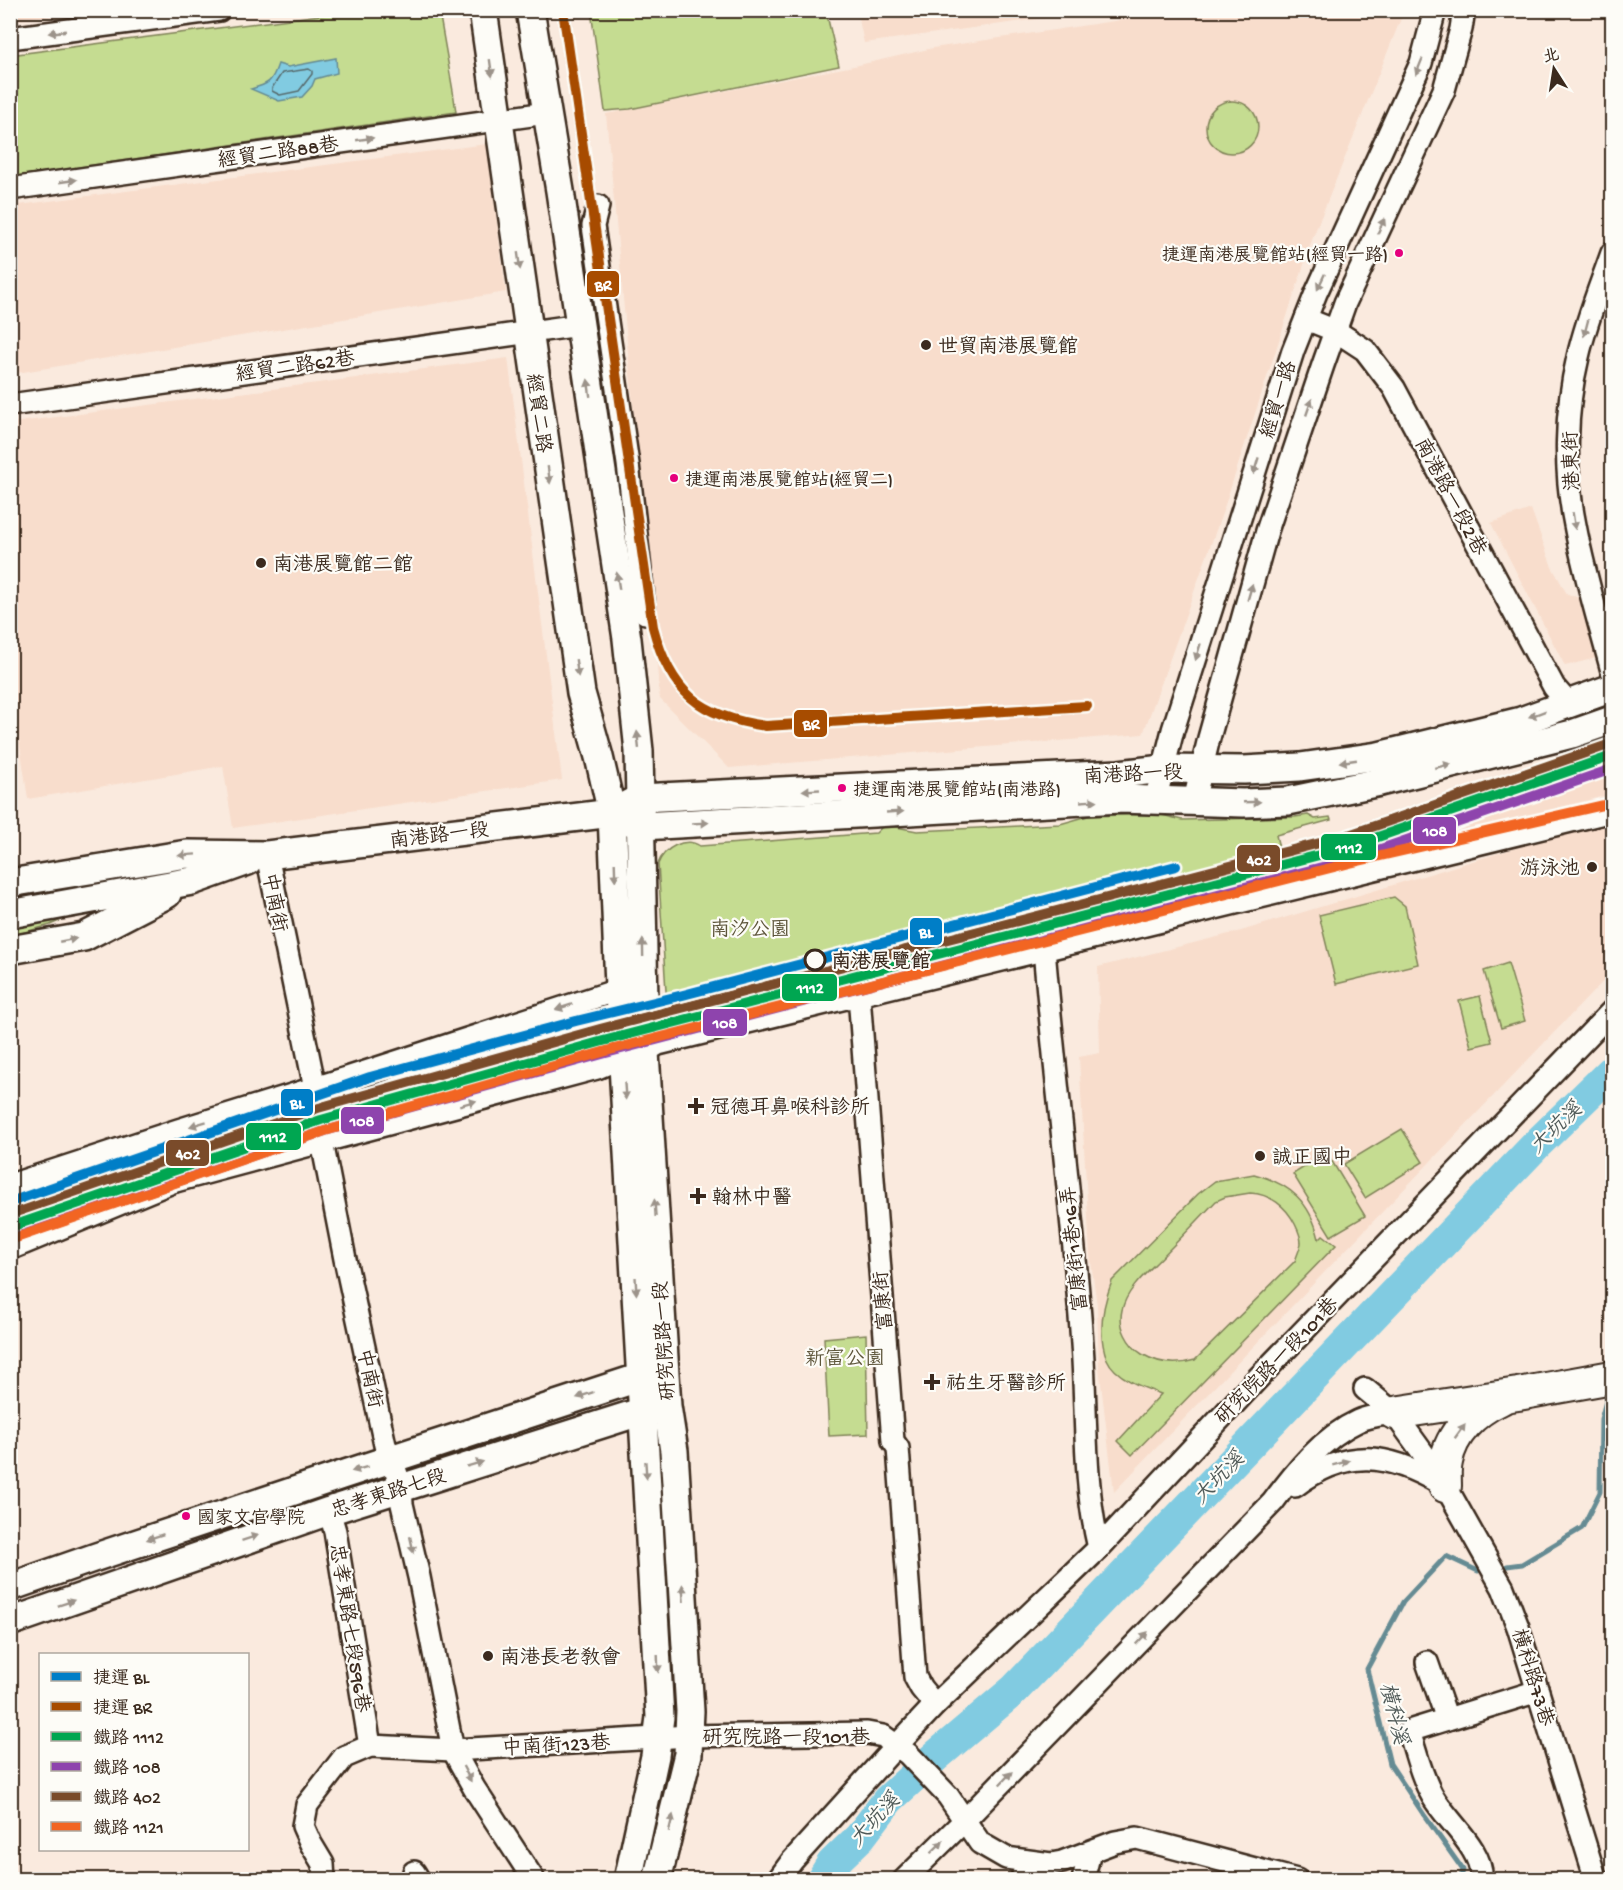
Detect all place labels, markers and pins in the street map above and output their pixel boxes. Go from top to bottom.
place label: 捷運南港展覽館站(經貿一路) [1162,245,1388,267]
marker: 捷運南港展覽館站(經貿一路) [1393,247,1405,259]
place label: 世貿南港展覽館 [938,335,1078,360]
marker: 世貿南港展覽館 [919,338,933,352]
place label: 捷運南港展覽館站(經貿二) [685,470,893,492]
marker: 捷運南港展覽館站(經貿二) [668,472,680,484]
place label: 南港展覽館二館 [273,553,413,578]
marker: 南港展覽館二館 [254,556,268,570]
place label: 捷運南港展覽館站(南港路) [853,780,1061,802]
marker: 捷運南港展覽館站(南港路) [836,782,848,794]
place label: 游泳池 [1520,857,1580,882]
marker: 游泳池 [1585,860,1599,874]
marker: 南港展覽館 [804,949,826,971]
place label: 南港展覽館 [831,950,931,975]
place label: 冠德耳鼻喉科診所 [710,1096,870,1121]
marker: 冠德耳鼻喉科診所 [687,1097,705,1115]
place label: 誠正國中 [1272,1146,1352,1171]
marker: 誠正國中 [1253,1149,1267,1163]
place label: 翰林中醫 [712,1186,792,1211]
marker: 翰林中醫 [689,1187,707,1205]
place label: 祐生牙醫診所 [946,1372,1066,1397]
marker: 祐生牙醫診所 [923,1373,941,1391]
place label: 國家文官學院 [197,1508,305,1530]
marker: 國家文官學院 [180,1510,192,1522]
place label: 南港長老教會 [500,1646,621,1671]
marker: 南港長老教會 [481,1649,495,1663]

